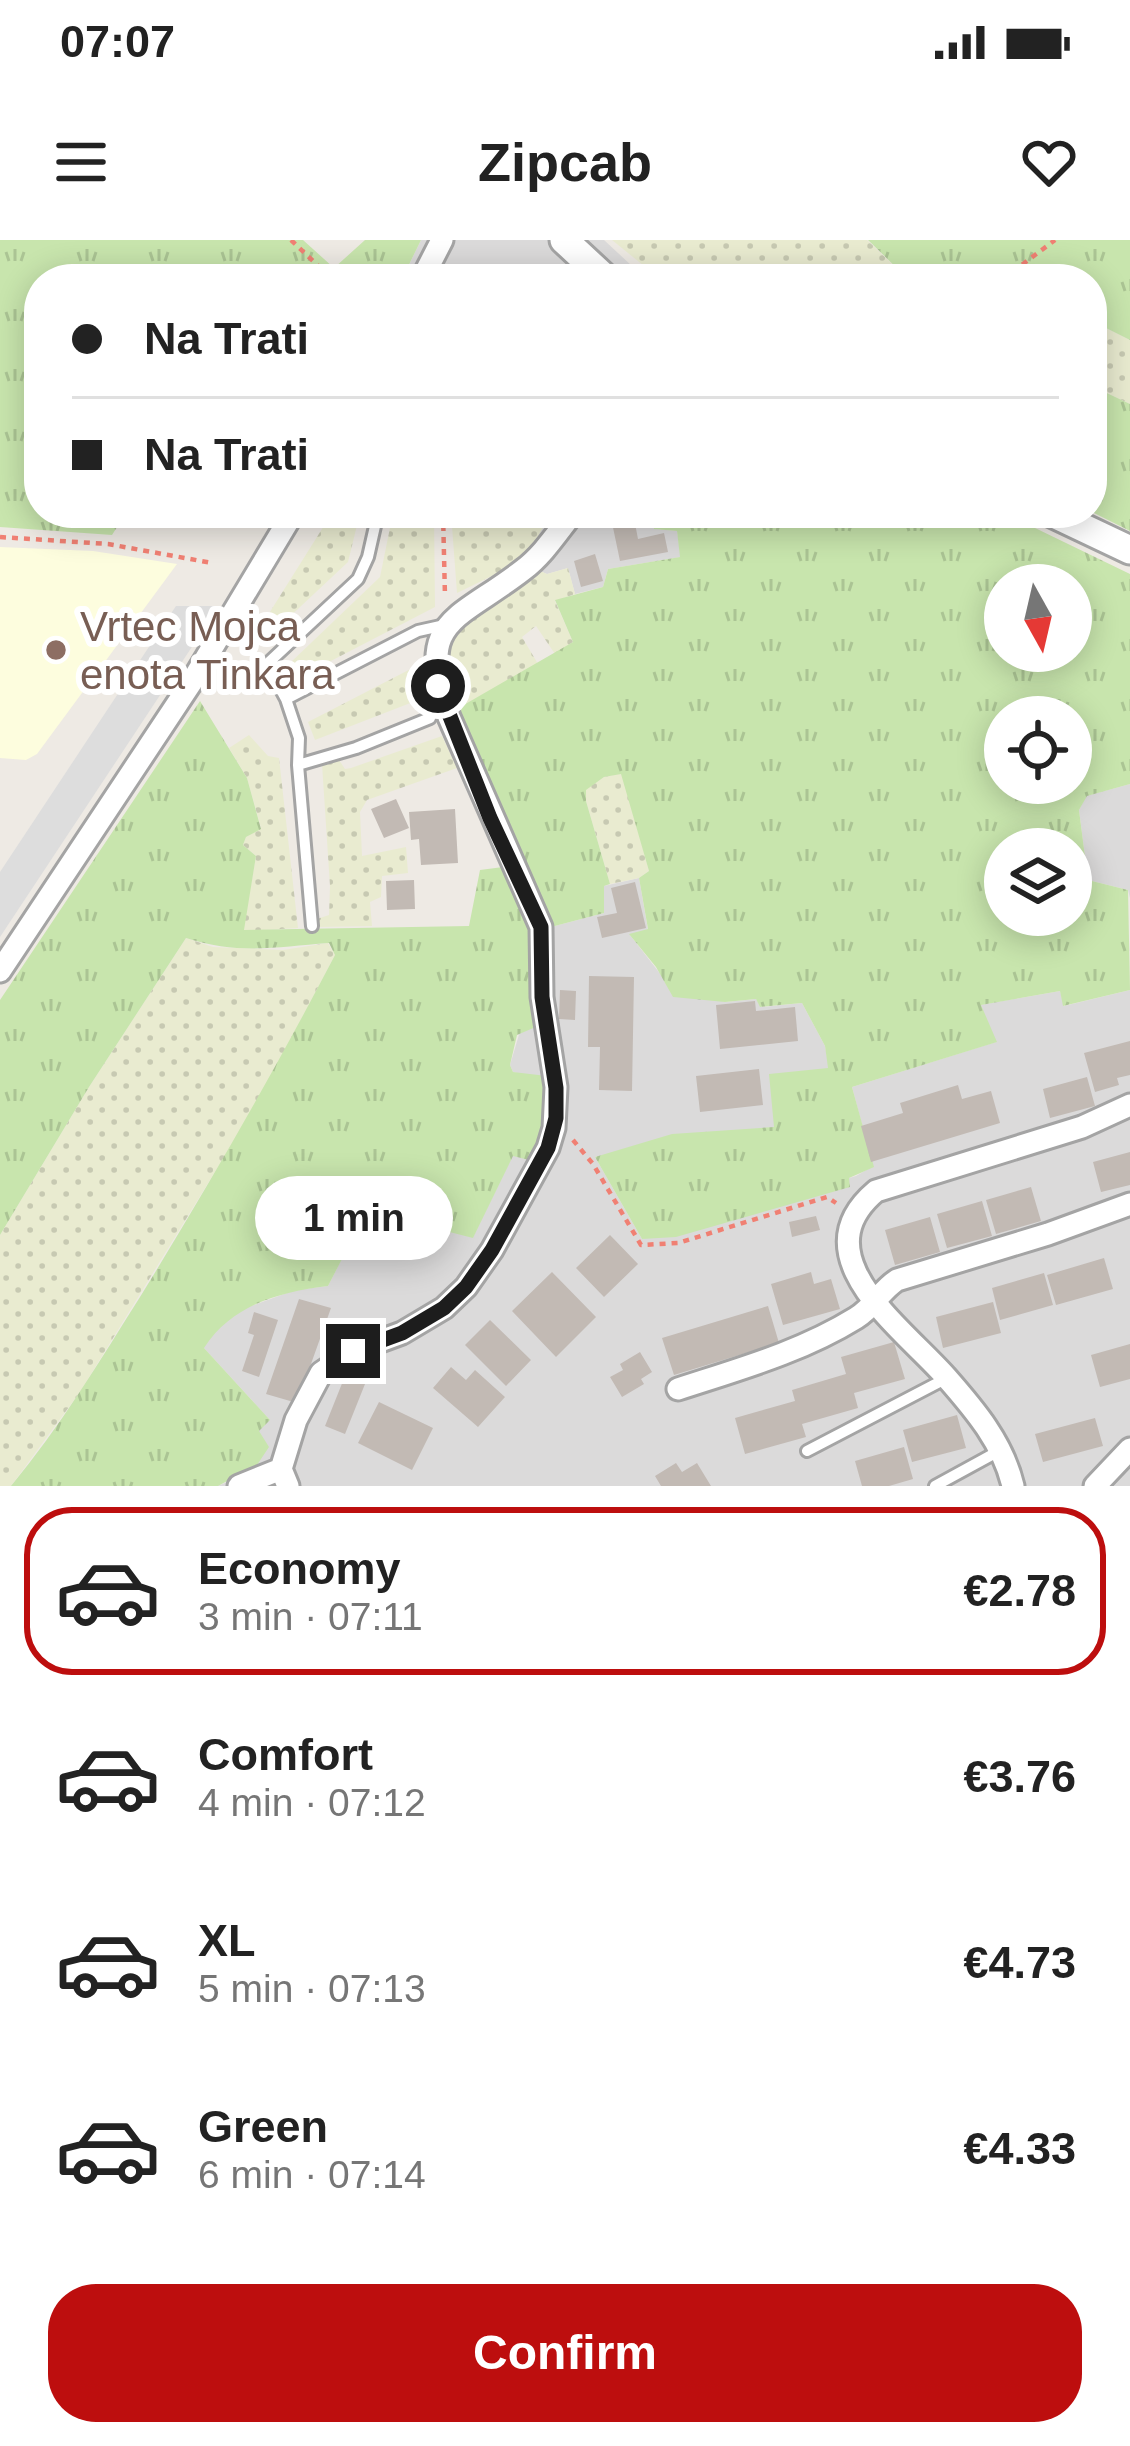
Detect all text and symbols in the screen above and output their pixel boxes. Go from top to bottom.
text: 07:07 [60,16,175,67]
icon: menu [48,129,114,195]
icon: heart [1016,129,1082,195]
text: Zipcab [478,132,652,192]
text: Na Trati [144,313,309,364]
text: Na Trati [144,429,309,480]
north arrow [984,564,1092,672]
map controls [984,564,1092,936]
place label: Vrtec Mojca enota Tinkara [80,603,335,698]
marker: Vrtec Mojca enota Tinkara [43,637,69,663]
route start [411,659,465,713]
button: locate [984,696,1092,804]
button: layers [984,828,1092,936]
callout: 1 min [254,1177,452,1261]
text: 1 min [303,1196,405,1239]
route end [326,1324,380,1378]
icon: car [54,1537,162,1645]
text: Economy [198,1543,401,1594]
text: €2.78 [963,1565,1076,1616]
text: 3 min · 07:11 [198,1595,423,1638]
icon: car [54,1723,162,1831]
text: Comfort [198,1729,373,1780]
text: €3.76 [963,1751,1076,1802]
text: 4 min · 07:12 [198,1781,426,1824]
icon: car [54,1909,162,2017]
text: XL [198,1915,256,1966]
text: €4.73 [963,1937,1076,1988]
text: 5 min · 07:13 [198,1967,426,2010]
icon: car [54,2095,162,2203]
text: Green [198,2101,328,2152]
text: €4.33 [963,2123,1076,2174]
text: 6 min · 07:14 [198,2153,426,2196]
button: Confirm [48,2284,1082,2422]

